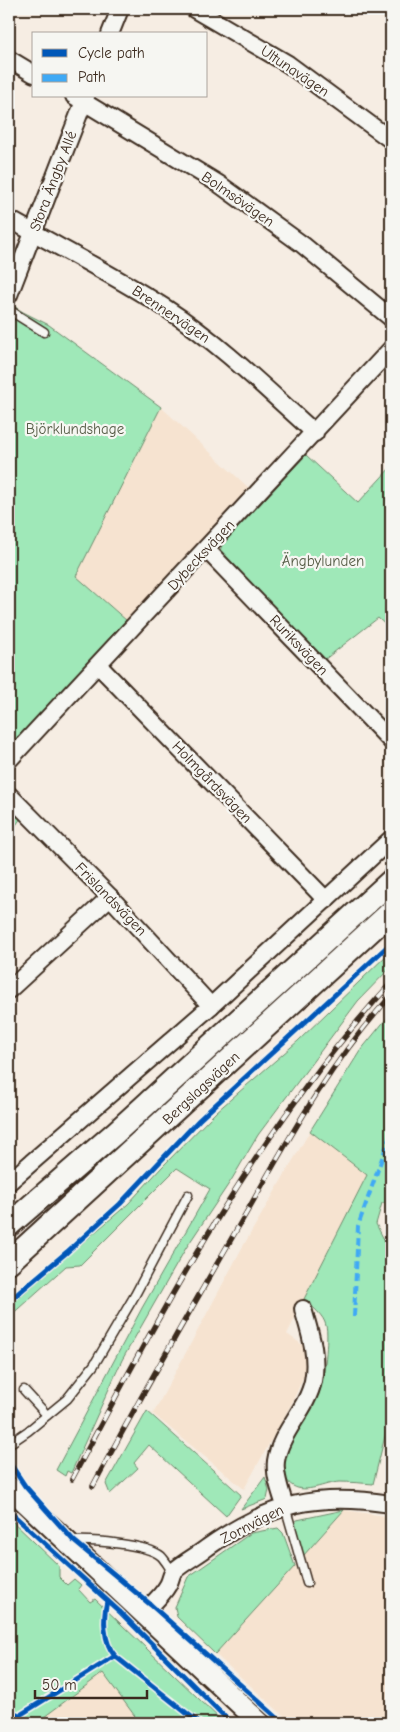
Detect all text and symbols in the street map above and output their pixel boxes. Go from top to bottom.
legend [32,32,208,98]
street label: Ultunavägen [257,41,333,101]
text: Cycle path [78,44,145,62]
text: Path [78,68,106,86]
street label: Stora Ängby Allé [26,128,81,234]
street label: Bolmsövägen [198,167,278,231]
street label: Brennervägen [129,281,213,347]
park label: Björklundshage [26,420,125,438]
street label: Dybecksvägen [164,516,238,594]
park label: Ängbylunden [282,552,364,570]
street label: Ruriksvägen [266,611,332,679]
street label: Holmgårdsvägen [168,737,256,827]
street label: Frislandsvägen [71,858,151,940]
street label: Bergslagsvägen [159,1048,243,1128]
street label: Zornvägen [217,1500,287,1548]
scale bar [35,1667,148,1699]
text: 50 m [42,1676,77,1694]

